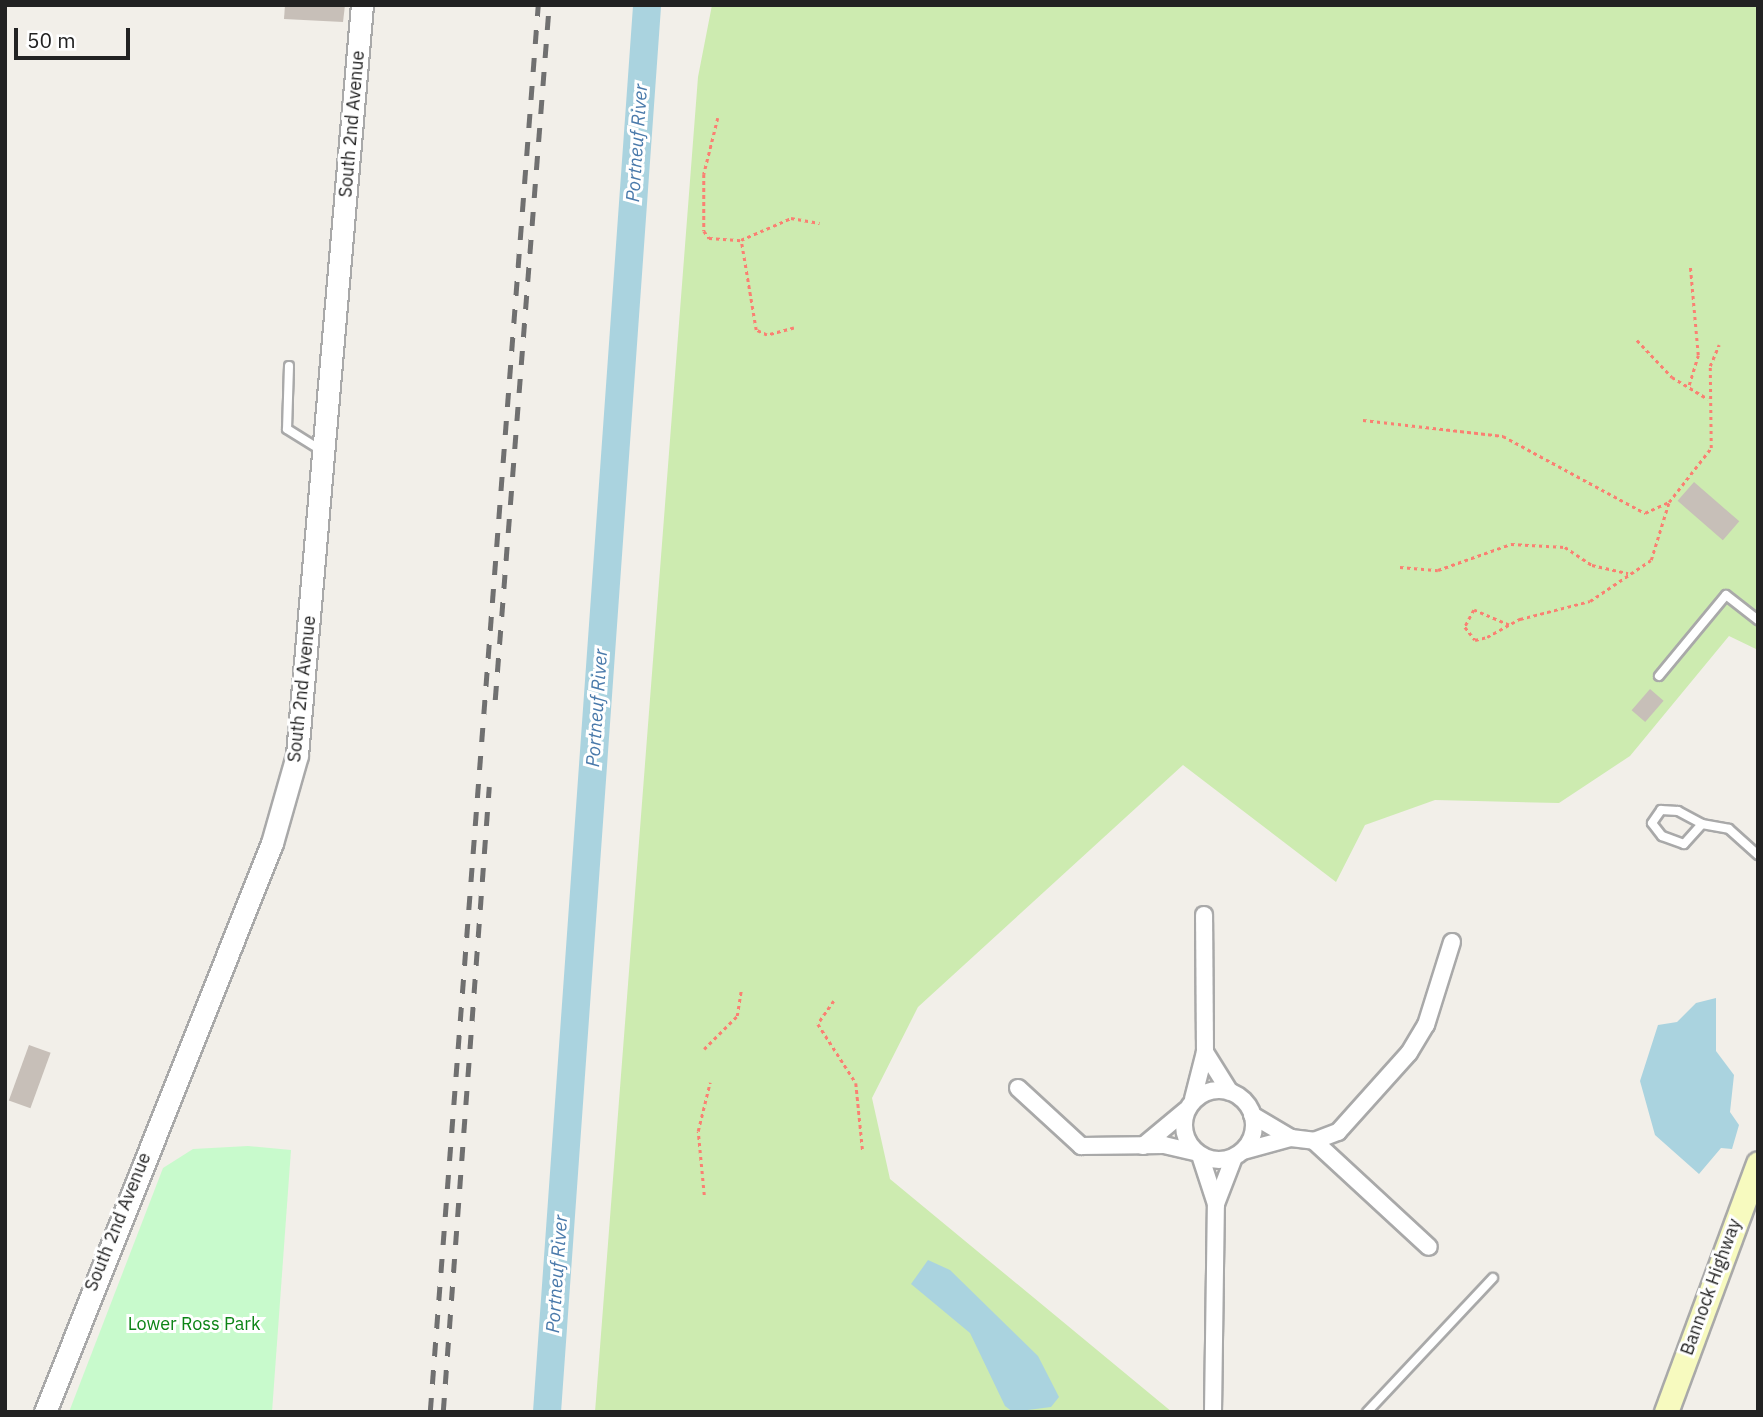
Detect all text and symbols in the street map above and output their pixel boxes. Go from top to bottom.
scale bar [18,14,133,58]
text: 50 m [27,26,76,54]
street label: South 2nd Avenue [335,50,369,198]
water label: Portneuf River [621,83,653,203]
street label: South 2nd Avenue [284,615,320,763]
water label: Portneuf River [581,648,613,768]
street label: South 2nd Avenue [80,1150,156,1294]
water label: Portneuf River [541,1214,573,1334]
street label: Bannock Highway [1676,1216,1746,1358]
park label: Lower Ross Park [128,1313,260,1335]

